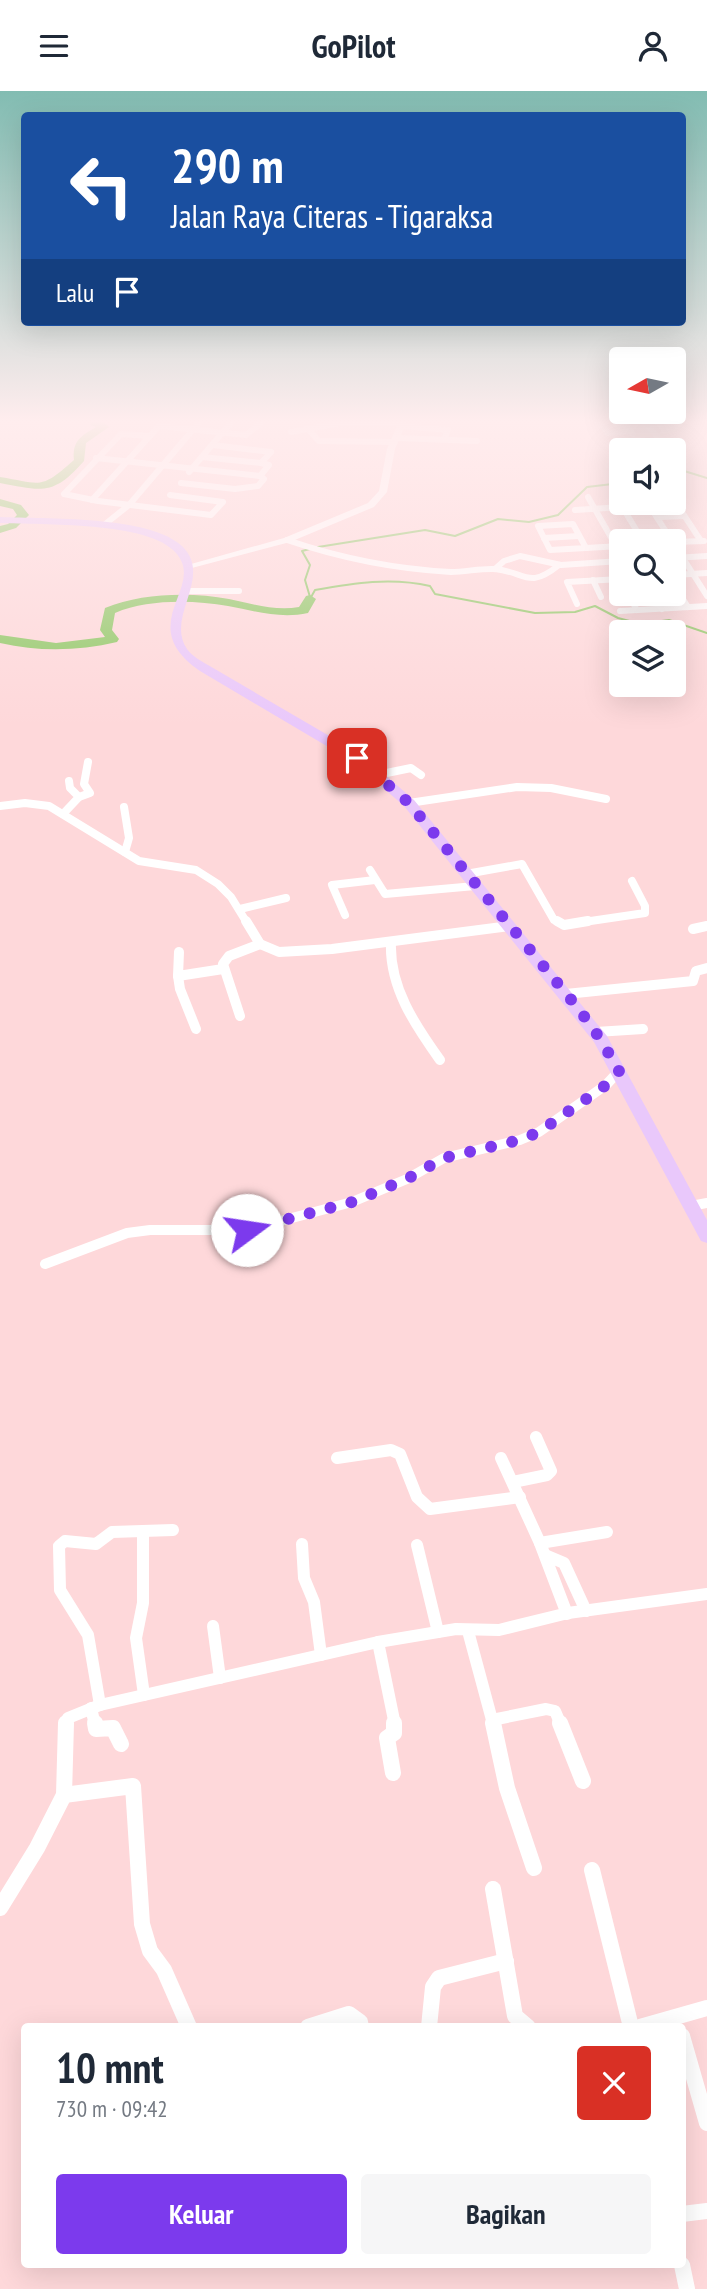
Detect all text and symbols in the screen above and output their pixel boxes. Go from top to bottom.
text: GoPilot [311,25,396,67]
icon: menu [35,27,73,65]
icon: person [634,27,672,65]
text: 290 m [171,133,284,197]
icon: left [56,140,147,231]
text: Jalan Raya Citeras - Tigaraksa [171,195,493,237]
icon: arrive [108,273,146,311]
text: Lalu [56,276,94,309]
north arrow [609,347,686,423]
map controls [609,347,686,697]
button: sound [609,438,686,515]
button: search [609,529,686,606]
button: layers [609,620,686,697]
pin [327,728,387,788]
icon: arrive [338,739,376,777]
position arrow [210,1193,284,1267]
text: 10 mnt [56,2040,164,2095]
button: close [577,2046,651,2120]
text: 730 m · 09:42 [56,2094,168,2123]
button: Keluar [56,2174,347,2254]
button: Bagikan [361,2174,651,2254]

